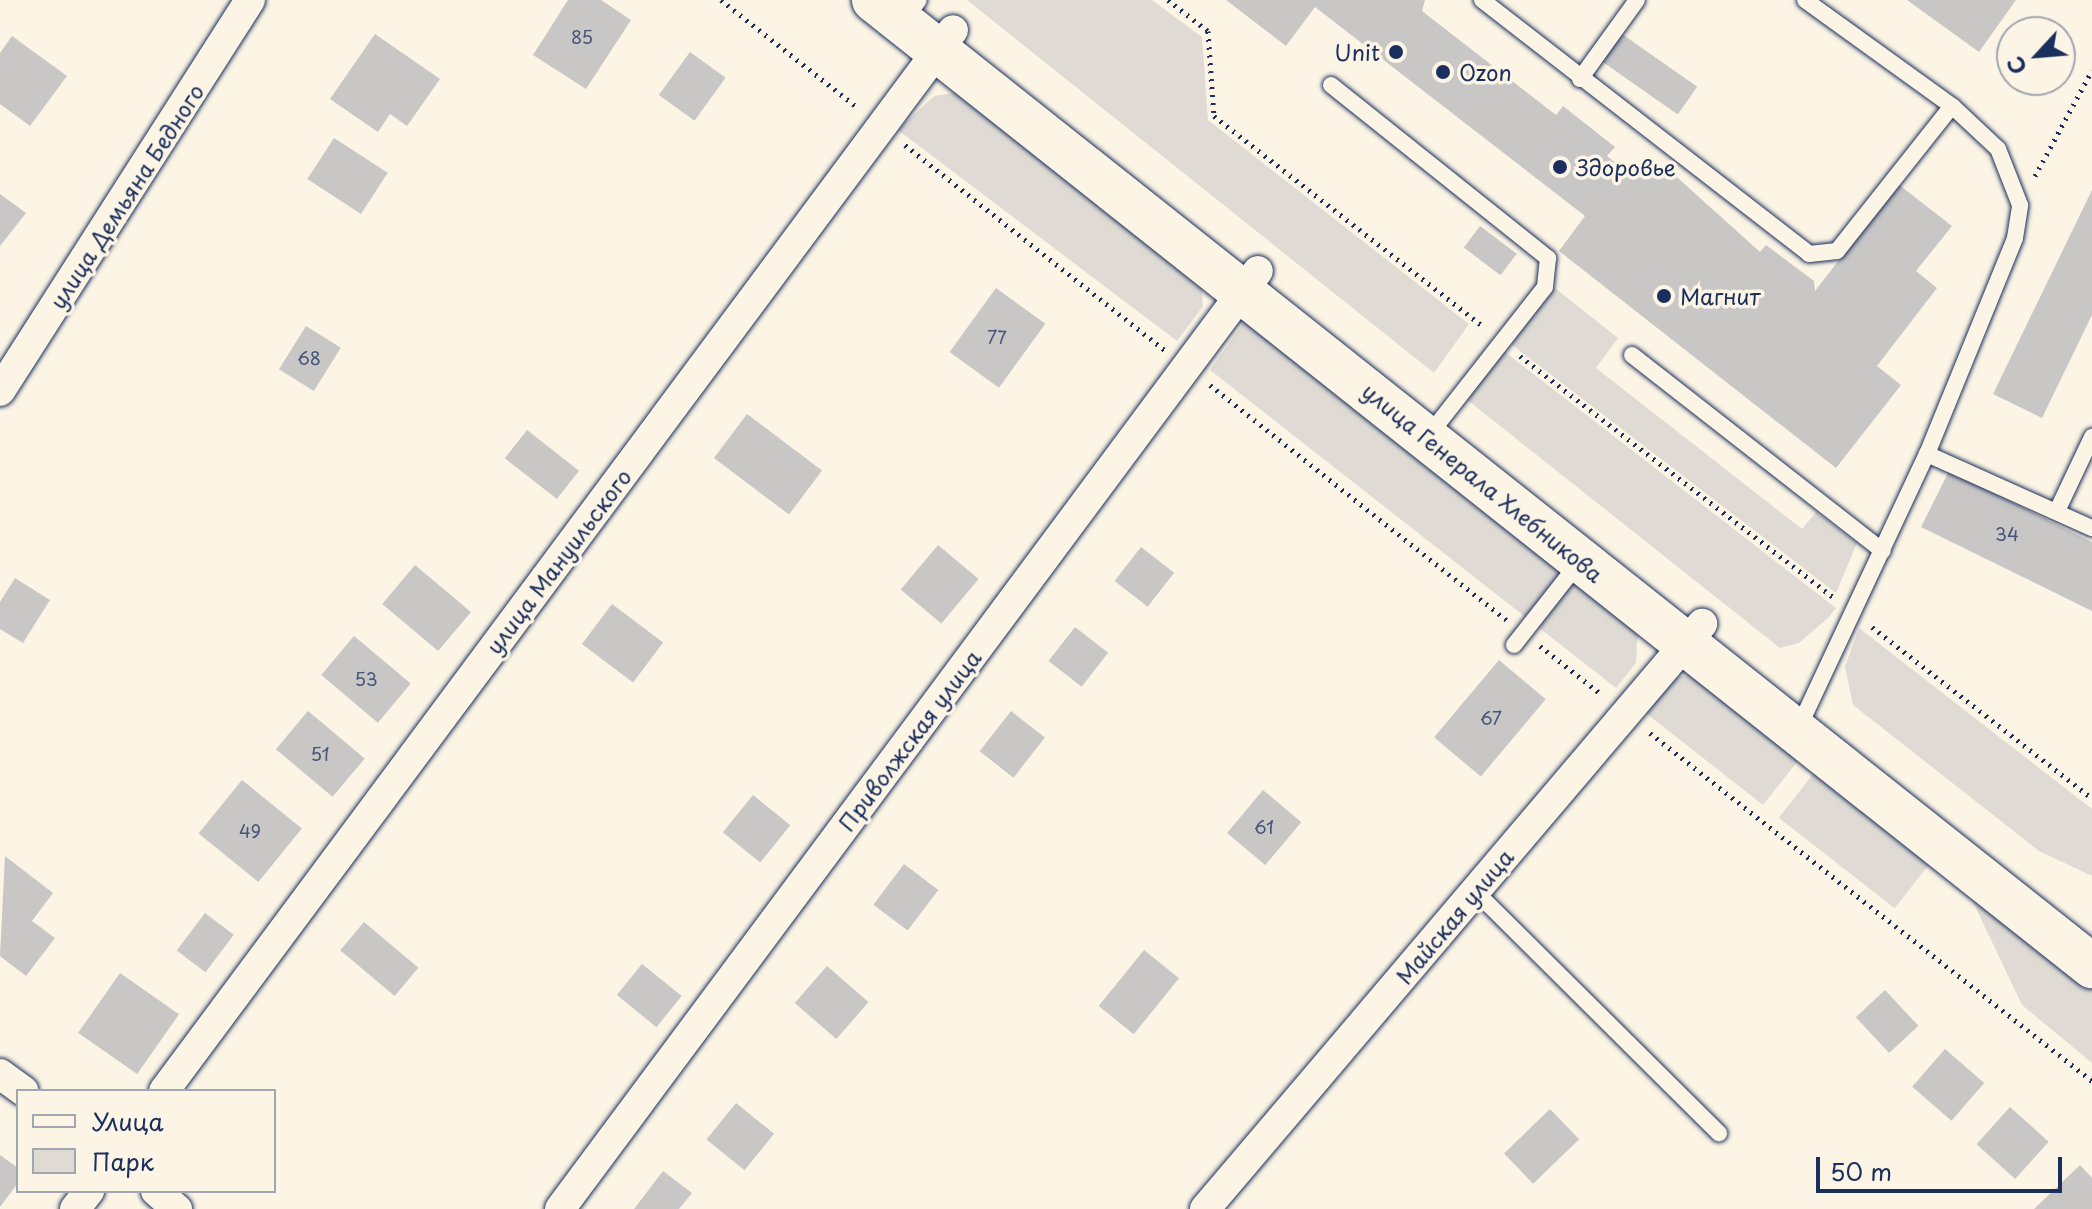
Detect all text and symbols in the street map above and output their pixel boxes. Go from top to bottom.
north arrow [1996,16,2076,96]
house number: 85 [571,26,593,48]
place label: Unit [1334,39,1380,65]
marker: Unit [1387,43,1405,61]
text: С [1997,51,2034,81]
place label: Ozon [1459,59,1512,85]
marker: Ozon [1434,63,1452,81]
street label: улица Демьяна Бедного [43,78,209,314]
place label: Здоровье [1576,154,1676,180]
marker: Здоровье [1551,158,1569,176]
place label: Магнит [1680,283,1760,309]
marker: Магнит [1655,287,1673,305]
house number: 77 [987,326,1007,348]
house number: 68 [297,347,321,369]
street label: улица Генерала Хлебникова [1356,376,1610,588]
street label: улица Мануильского [479,462,637,660]
house number: 34 [1995,523,2019,545]
street label: Приволжская улица [832,644,986,836]
house number: 53 [354,668,378,690]
house number: 67 [1480,707,1502,729]
house number: 51 [310,743,330,765]
house number: 61 [1254,816,1274,838]
house number: 49 [239,820,261,842]
street label: Майская улица [1390,843,1518,989]
legend [16,1089,276,1193]
text: Улица [92,1103,164,1139]
scale bar [1820,1141,2066,1191]
text: Парк [92,1143,154,1179]
text: 50 m [1830,1153,1892,1189]

